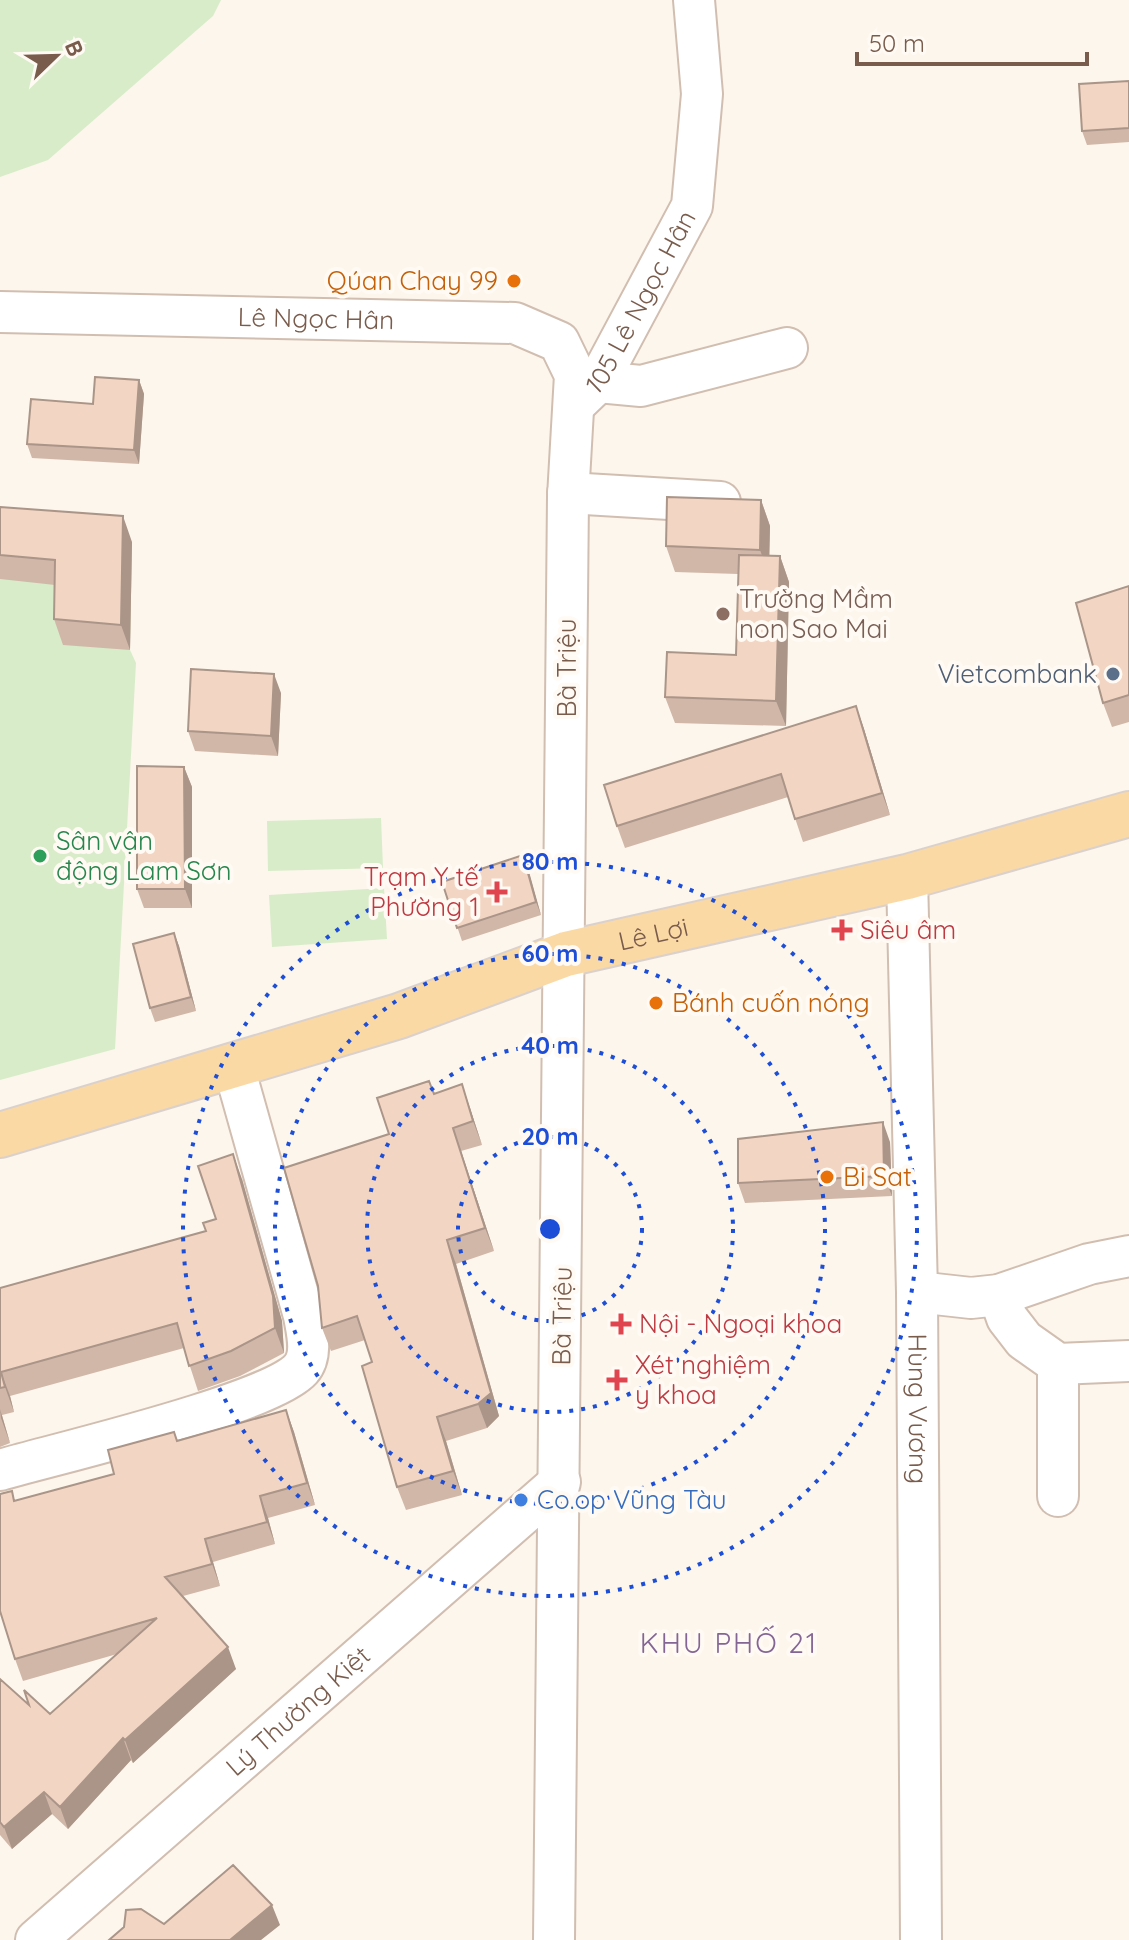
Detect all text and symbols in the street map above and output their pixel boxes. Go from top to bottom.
north arrow [16,16,96,96]
scale bar [857,16,1087,66]
text: 50 m [869,28,925,58]
text: B [59,36,90,60]
street label: 105 Lê Ngọc Hân [578,204,703,401]
place label: Qúan Chay 99 [327,264,498,297]
marker: Qúan Chay 99 [505,272,523,290]
street label: Lê Ngọc Hân [237,300,395,336]
place label: Trường Mầm non Sao Mai [739,582,893,645]
marker: Trường Mầm non Sao Mai [714,605,732,623]
street label: Bà Triệu [550,619,583,717]
place label: Vietcombank [937,657,1097,690]
marker: Vietcombank [1104,665,1122,683]
place label: Sân vận động Lam Sơn [56,824,232,887]
text: 80 m [522,846,578,876]
marker: Sân vận động Lam Sơn [31,847,49,865]
place label: Trạm Y tế Phường 1 [364,860,479,923]
marker: Trạm Y tế Phường 1 [486,881,508,903]
street label: Lê Lợi [615,910,691,958]
place label: Siêu âm [860,913,956,946]
marker: Siêu âm [831,919,853,941]
text: 60 m [522,938,578,968]
place label: Bánh cuốn nóng [672,986,870,1019]
marker: Bánh cuốn nóng [647,994,665,1012]
text: 40 m [521,1030,579,1060]
text: 20 m [521,1121,579,1151]
place label: Bi Sat [843,1160,912,1193]
marker: Bi Sat [818,1168,836,1186]
centre of rings [536,1215,564,1243]
street label: Bà Triệu [544,1266,579,1366]
place label: Nội - Ngoại khoa [639,1307,842,1340]
marker: Nội - Ngoại khoa [610,1313,632,1335]
street label: Hùng Vương [901,1333,935,1484]
place label: Xét nghiệm y khoa [635,1348,771,1411]
marker: Xét nghiệm y khoa [606,1369,628,1391]
place label: Co.op Vũng Tàu [537,1483,727,1516]
marker: Co.op Vũng Tàu [512,1491,530,1509]
district label: KHU PHỐ 21 [640,1625,818,1660]
street label: Lý Thường Kiệt [219,1639,377,1783]

